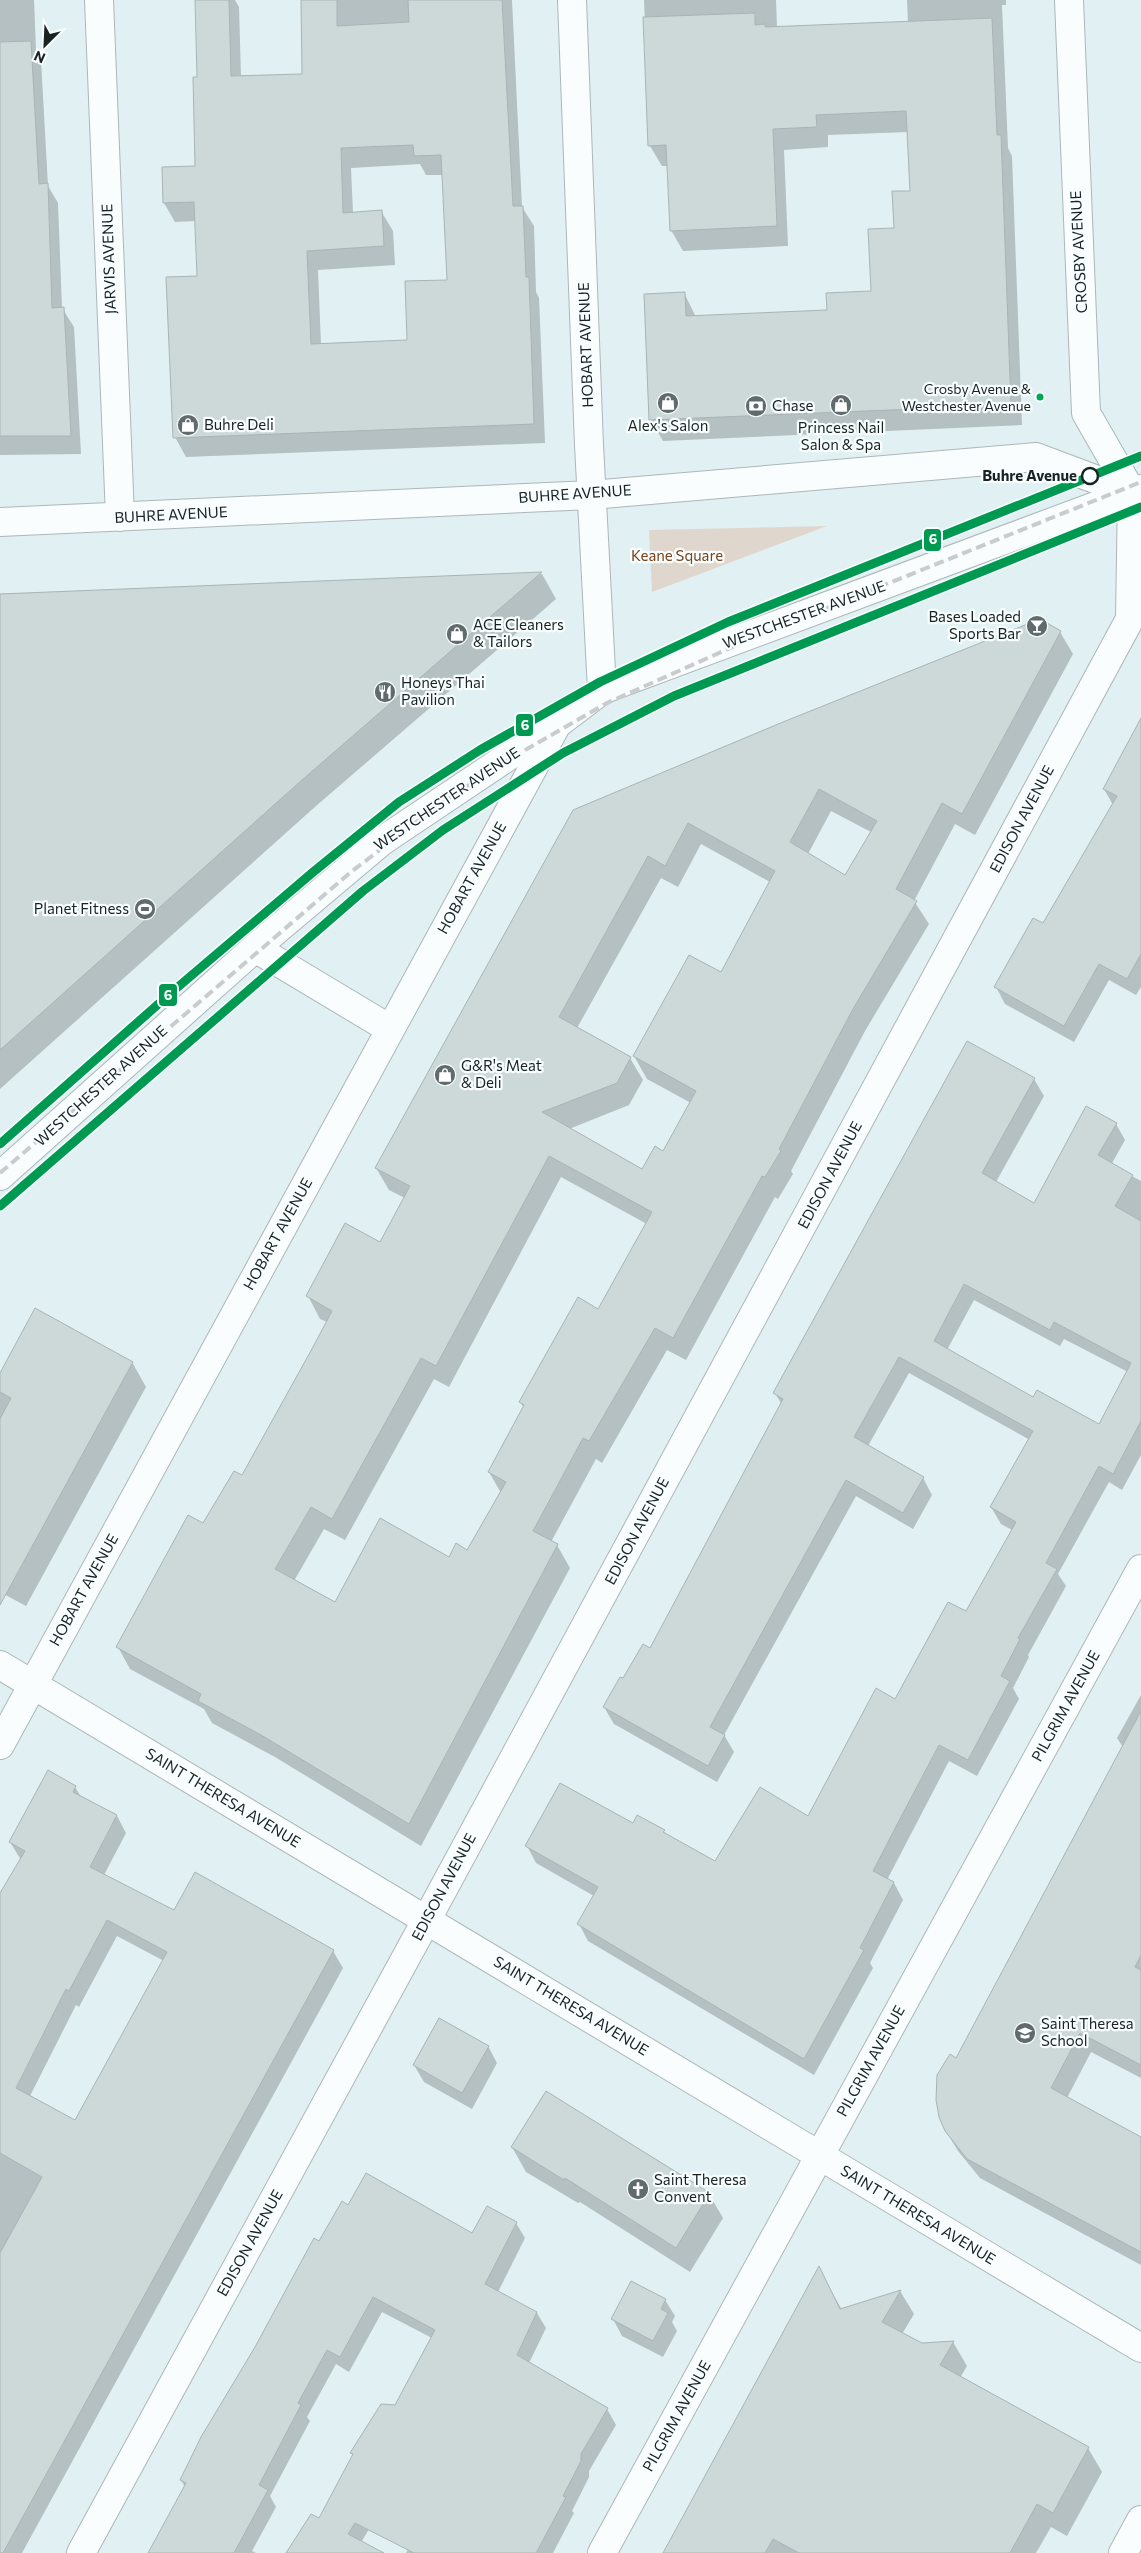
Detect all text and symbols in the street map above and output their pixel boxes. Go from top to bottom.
north arrow [20,20,70,70]
text: N [31,47,48,67]
street label: CROSBY AVENUE [1066,190,1090,314]
street label: JARVIS AVENUE [97,204,119,314]
street label: HOBART AVENUE [574,282,596,408]
place label: Crosby Avenue & Westchester Avenue [902,380,1032,414]
shop icon: Alex's Salon [656,391,680,415]
marker: Crosby Avenue & Westchester Avenue [1035,392,1045,402]
shop icon: Princess Nail Salon & Spa [829,393,853,417]
bank icon: Chase [744,394,768,418]
place label: Chase [772,396,814,414]
shop icon: Buhre Deli [176,413,200,437]
place label: Buhre Deli [204,415,274,433]
place label: Alex's Salon [628,416,708,434]
place label: Princess Nail Salon & Spa [798,418,884,453]
place label: Buhre Avenue [982,466,1077,484]
marker: Buhre Avenue [1081,467,1099,485]
street label: BUHRE AVENUE [518,480,632,506]
street label: BUHRE AVENUE [114,502,228,526]
line badge: 6 [923,528,942,552]
text: 6 [929,530,938,547]
park label: Keane Square [631,546,723,564]
street label: WESTCHESTER AVENUE [720,576,888,652]
place label: Bases Loaded Sports Bar [928,607,1021,642]
bar icon: Bases Loaded Sports Bar [1025,614,1049,638]
place label: ACE Cleaners & Tailors [473,615,564,650]
shop icon: ACE Cleaners & Tailors [445,622,469,646]
place label: Honeys Thai Pavilion [401,673,485,708]
restaurant icon: Honeys Thai Pavilion [373,680,397,704]
line badge: 6 [515,713,534,737]
text: 6 [521,716,530,733]
street label: WESTCHESTER AVENUE [370,743,523,854]
street label: EDISON AVENUE [985,762,1057,875]
street label: HOBART AVENUE [433,818,509,937]
sports icon: Planet Fitness [133,897,157,921]
place label: Planet Fitness [34,899,129,917]
line badge: 6 [158,983,178,1007]
text: 6 [164,986,173,1003]
street label: WESTCHESTER AVENUE [30,1021,170,1150]
place label: G&R's Meat & Deli [461,1056,542,1091]
shop icon: G&R's Meat & Deli [433,1063,457,1087]
street label: EDISON AVENUE [793,1118,865,1231]
street label: HOBART AVENUE [239,1174,315,1293]
street label: EDISON AVENUE [600,1474,672,1587]
street label: HOBART AVENUE [45,1530,121,1649]
street label: PILGRIM AVENUE [1027,1647,1103,1764]
street label: SAINT THERESA AVENUE [143,1744,304,1851]
street label: EDISON AVENUE [407,1830,479,1943]
street label: SAINT THERESA AVENUE [491,1952,652,2059]
street label: PILGRIM AVENUE [832,2002,908,2119]
place label: Saint Theresa School [1041,2014,1134,2049]
school or university icon: Saint Theresa School [1013,2021,1037,2045]
street label: SAINT THERESA AVENUE [838,2161,999,2268]
place label: Saint Theresa Convent [654,2170,747,2205]
church icon: Saint Theresa Convent [626,2177,650,2201]
street label: EDISON AVENUE [212,2186,286,2299]
street label: PILGRIM AVENUE [638,2357,714,2474]

